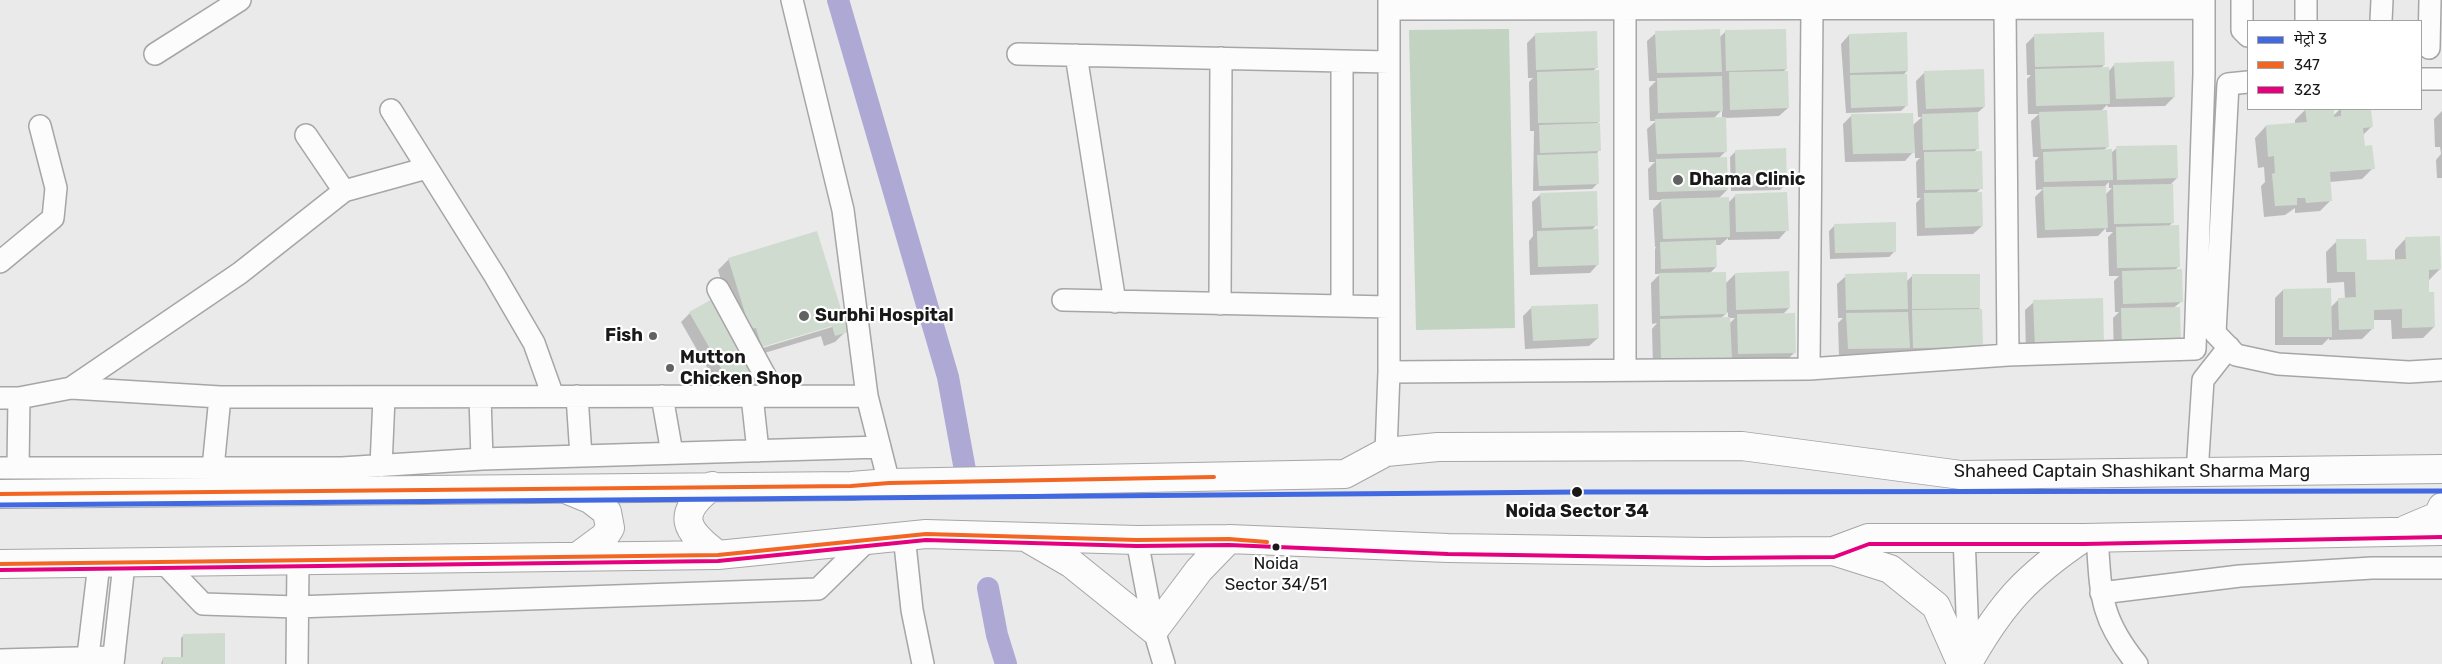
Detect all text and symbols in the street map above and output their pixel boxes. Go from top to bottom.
legend [2247,20,2422,110]
text: मेट्रो 3 [2294,30,2327,48]
text: 347 [2294,56,2320,74]
text: 323 [2294,81,2321,99]
place label: Dhama Clinic [1689,169,1805,191]
marker: Dhama Clinic [1671,173,1685,187]
place label: Surbhi Hospital [815,305,954,327]
marker: Surbhi Hospital [797,309,811,323]
place label: Fish [605,325,643,347]
marker: Fish [647,330,659,342]
place label: Mutton Chicken Shop [680,347,802,389]
marker: Mutton Chicken Shop [664,362,676,374]
street label: Shaheed Captain Shashikant Sharma Marg [1954,461,2310,483]
marker: Noida Sector 34 [1570,485,1584,499]
place label: Noida Sector 34 [1505,501,1649,523]
marker: Noida Sector 34/51 [1271,542,1281,552]
place label: Noida Sector 34/51 [1225,554,1327,594]

